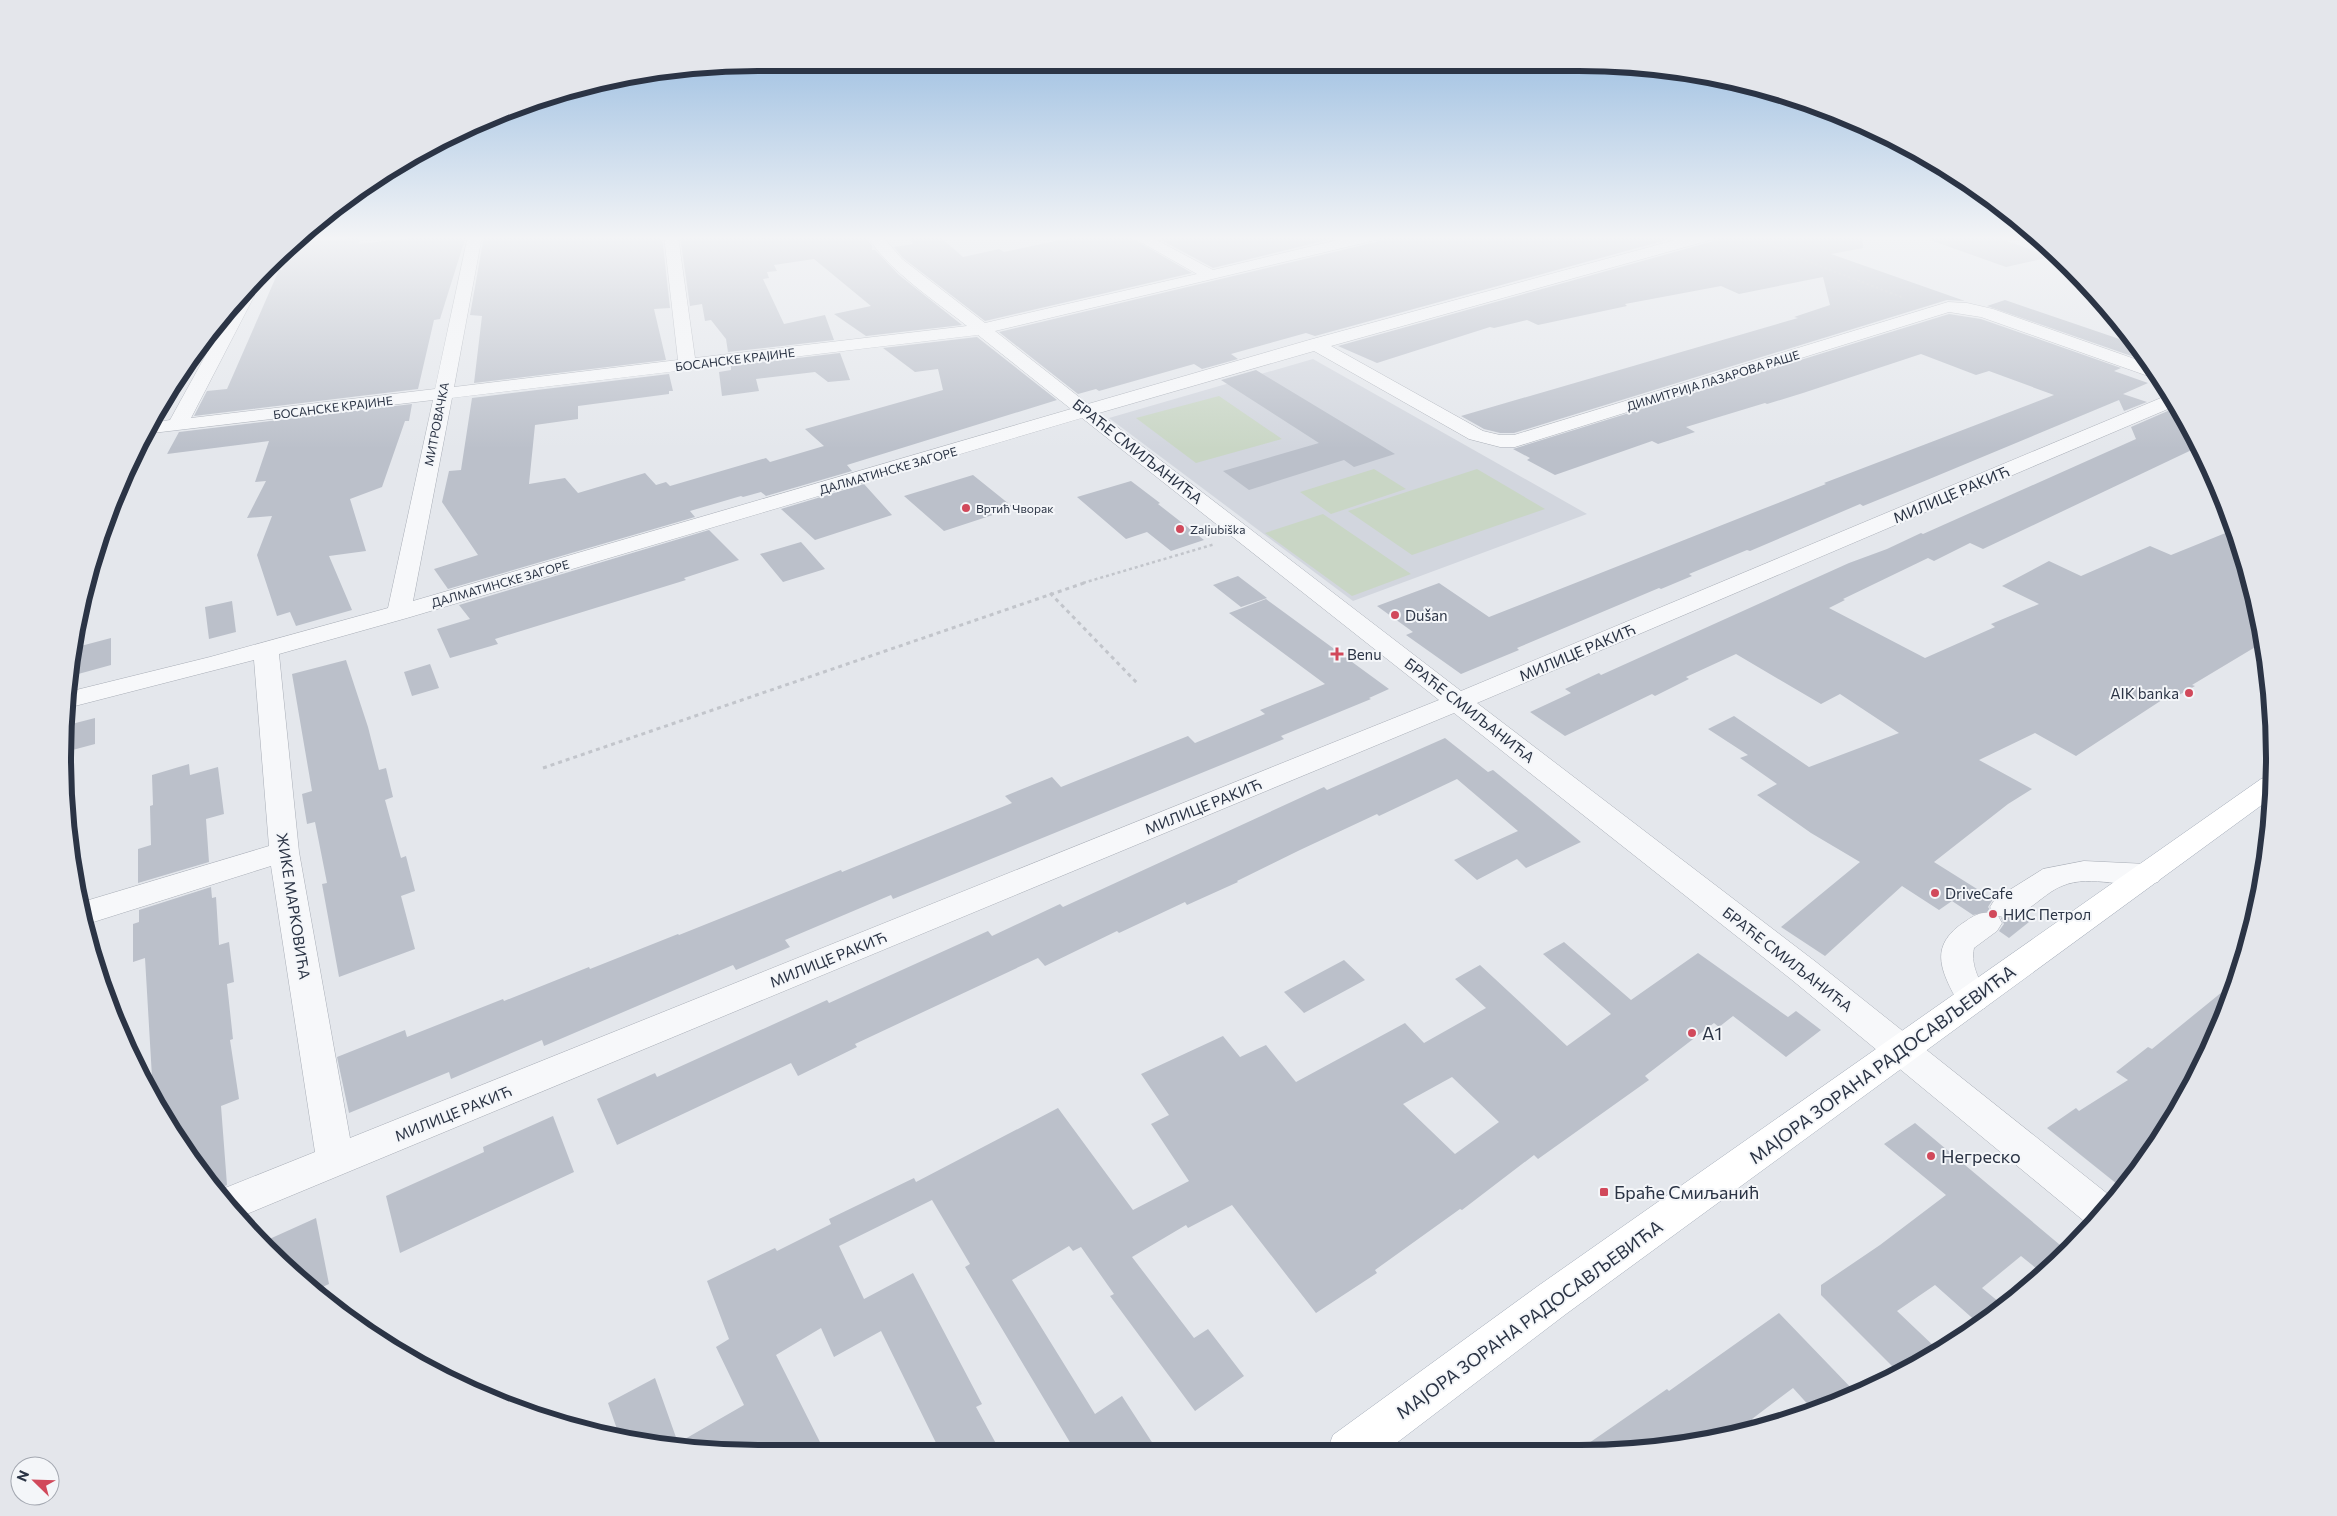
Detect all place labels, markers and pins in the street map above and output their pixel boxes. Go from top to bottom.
place label: Вртић Чворак [976,501,1054,515]
marker: Вртић Чворак [960,502,972,514]
place label: Zaljubiška [1190,522,1246,536]
marker: Zaljubiška [1174,523,1186,535]
place label: Dušan [1405,606,1448,624]
marker: Dušan [1389,609,1401,621]
place label: Benu [1347,645,1382,663]
marker: Benu [1331,648,1343,660]
place label: AIK banka [2110,684,2179,702]
marker: AIK banka [2183,687,2195,699]
place label: DriveCafe [1945,884,2013,902]
marker: DriveCafe [1929,887,1941,899]
place label: НИС Петрол [2003,905,2091,923]
marker: НИС Петрол [1987,908,1999,920]
place label: A1 [1702,1022,1722,1044]
marker: A1 [1686,1027,1698,1039]
place label: Негреско [1941,1145,2021,1167]
marker: Негреско [1925,1150,1937,1162]
place label: Браће Смиљанић [1614,1181,1759,1203]
marker: Браће Смиљанић [1598,1186,1610,1198]

